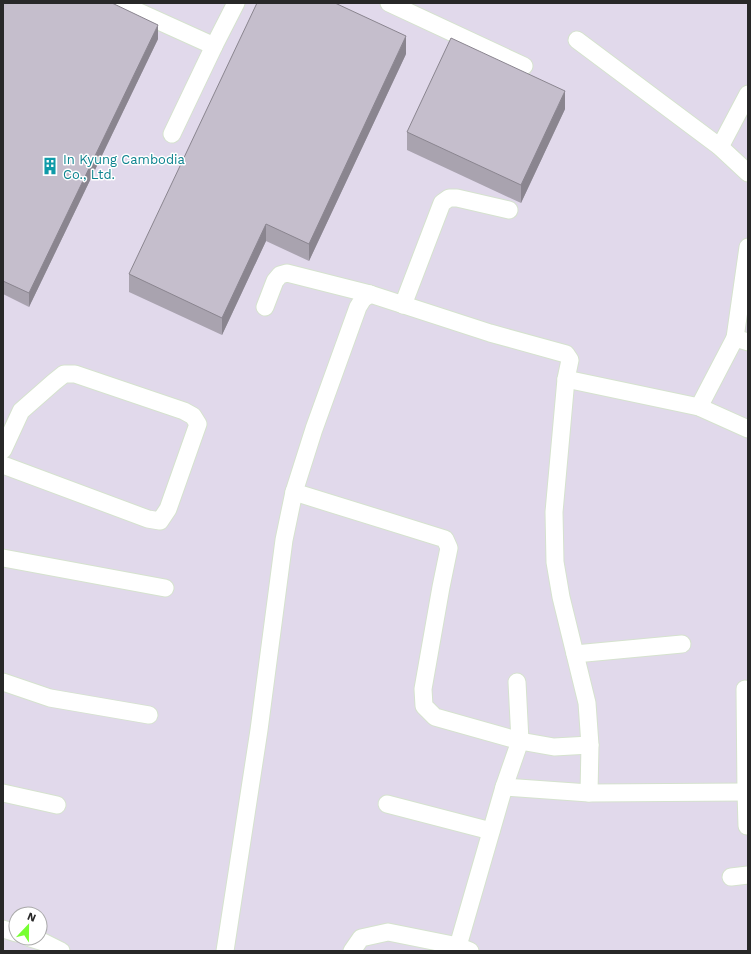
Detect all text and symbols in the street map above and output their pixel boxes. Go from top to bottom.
place label: In Kyung Cambodia Co., Ltd. [63,152,186,182]
building icon: In Kyung Cambodia Co., Ltd. [40,156,60,176]
north arrow [8,906,48,946]
text: N [25,910,38,925]

